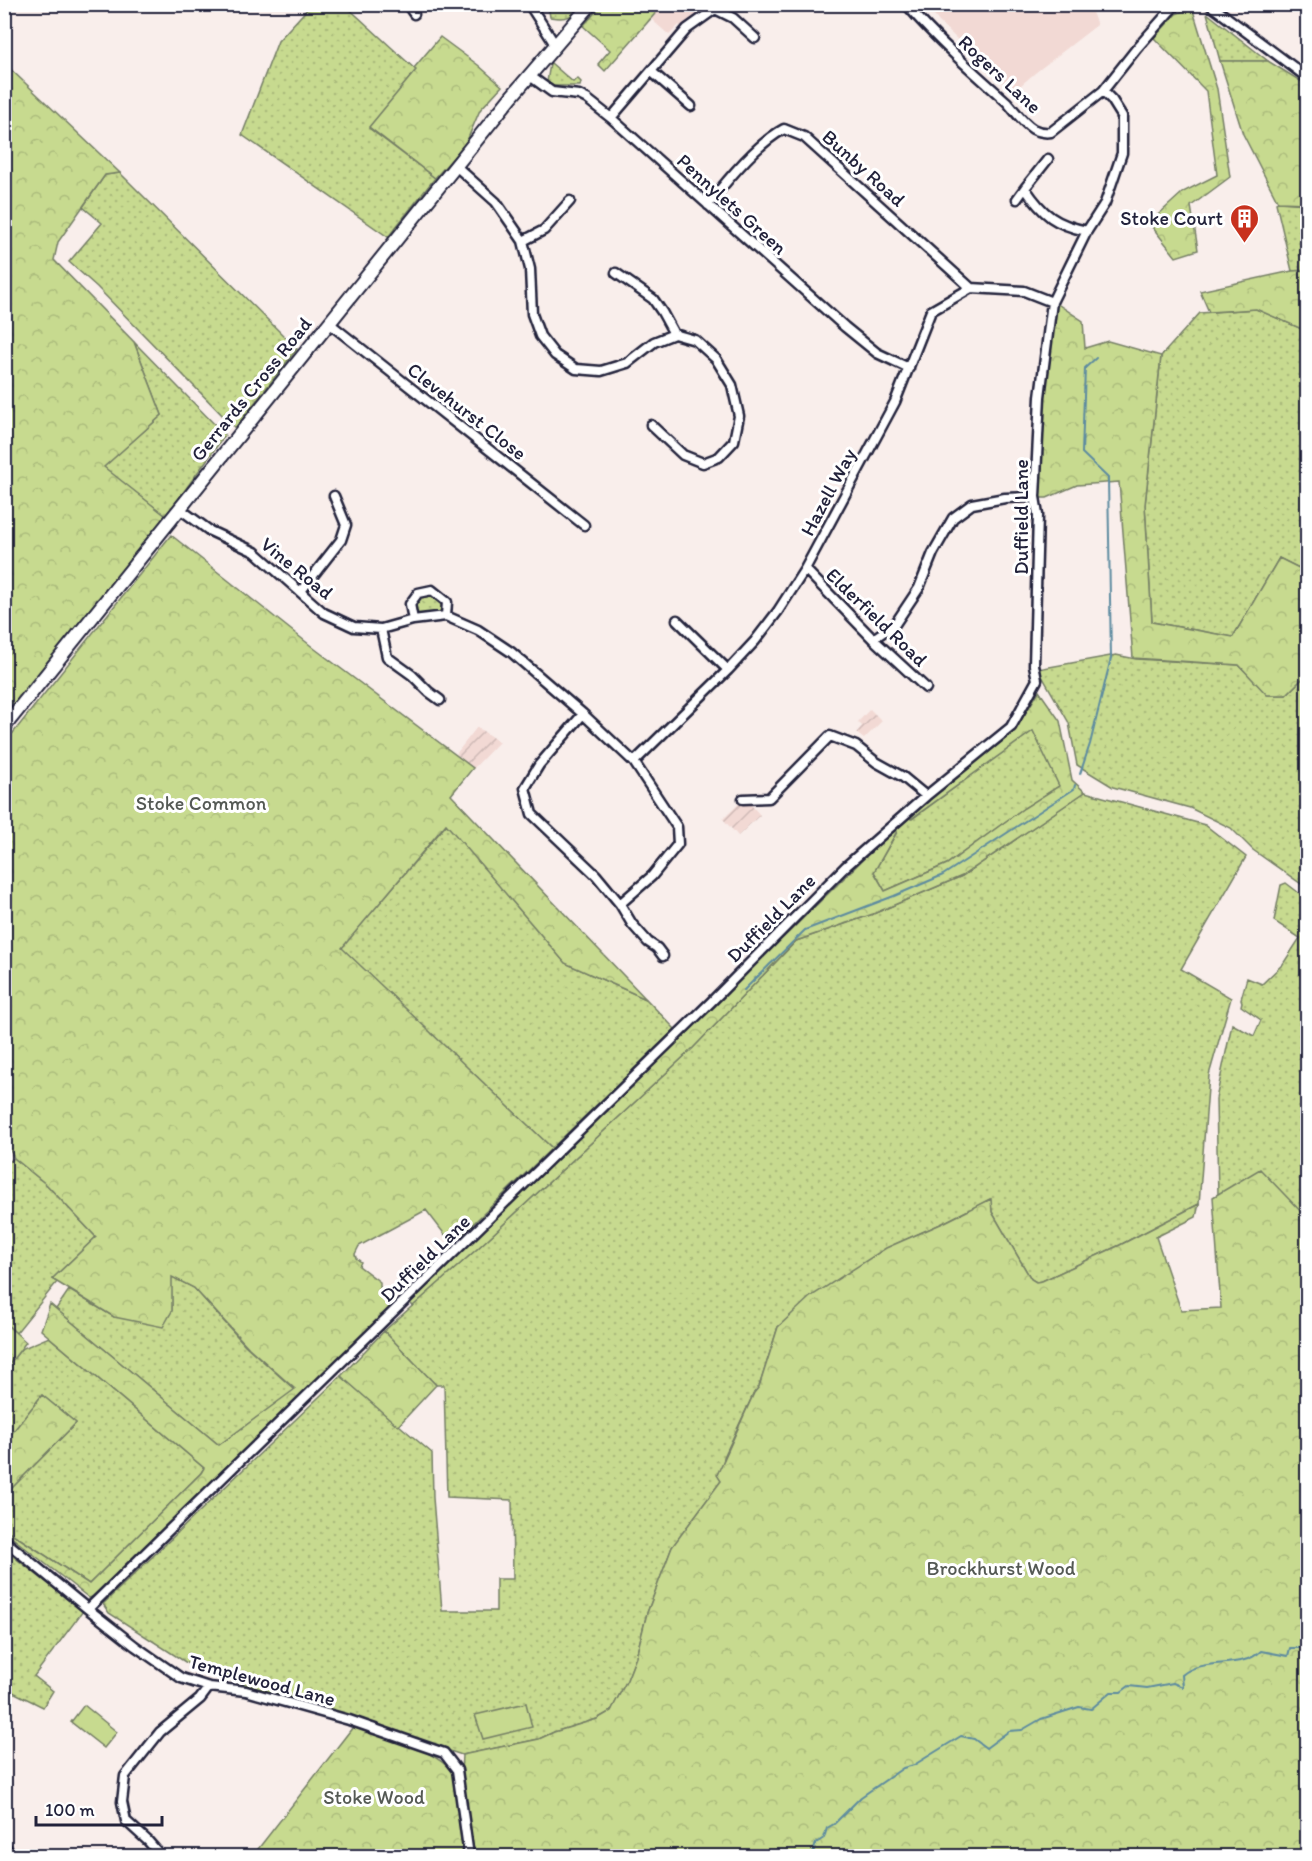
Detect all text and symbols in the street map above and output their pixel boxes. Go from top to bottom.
street label: Rogers Lane [954,30,1046,118]
street label: Bunby Road [817,124,911,212]
street label: Pennylets Green [672,148,792,260]
building icon: Stoke Court [1228,202,1260,244]
place label: Stoke Court [1120,206,1223,230]
street label: Gerrards Cross Road [186,312,316,466]
street label: Clevehurst Close [403,357,531,465]
street label: Hazell Way [795,444,861,540]
street label: Duffield Lane [1009,459,1033,575]
street label: Vine Road [256,532,338,605]
street label: Elderfield Road [821,563,933,671]
park label: Stoke Common [136,791,267,815]
street label: Duffield Lane [722,869,820,967]
street label: Duffield Lane [375,1209,475,1307]
park label: Brockhurst Wood [927,1556,1076,1580]
street label: Templewood Lane [186,1649,338,1711]
park label: Stoke Wood [323,1785,425,1809]
scale bar [36,1789,162,1827]
text: 100 m [45,1799,95,1821]

